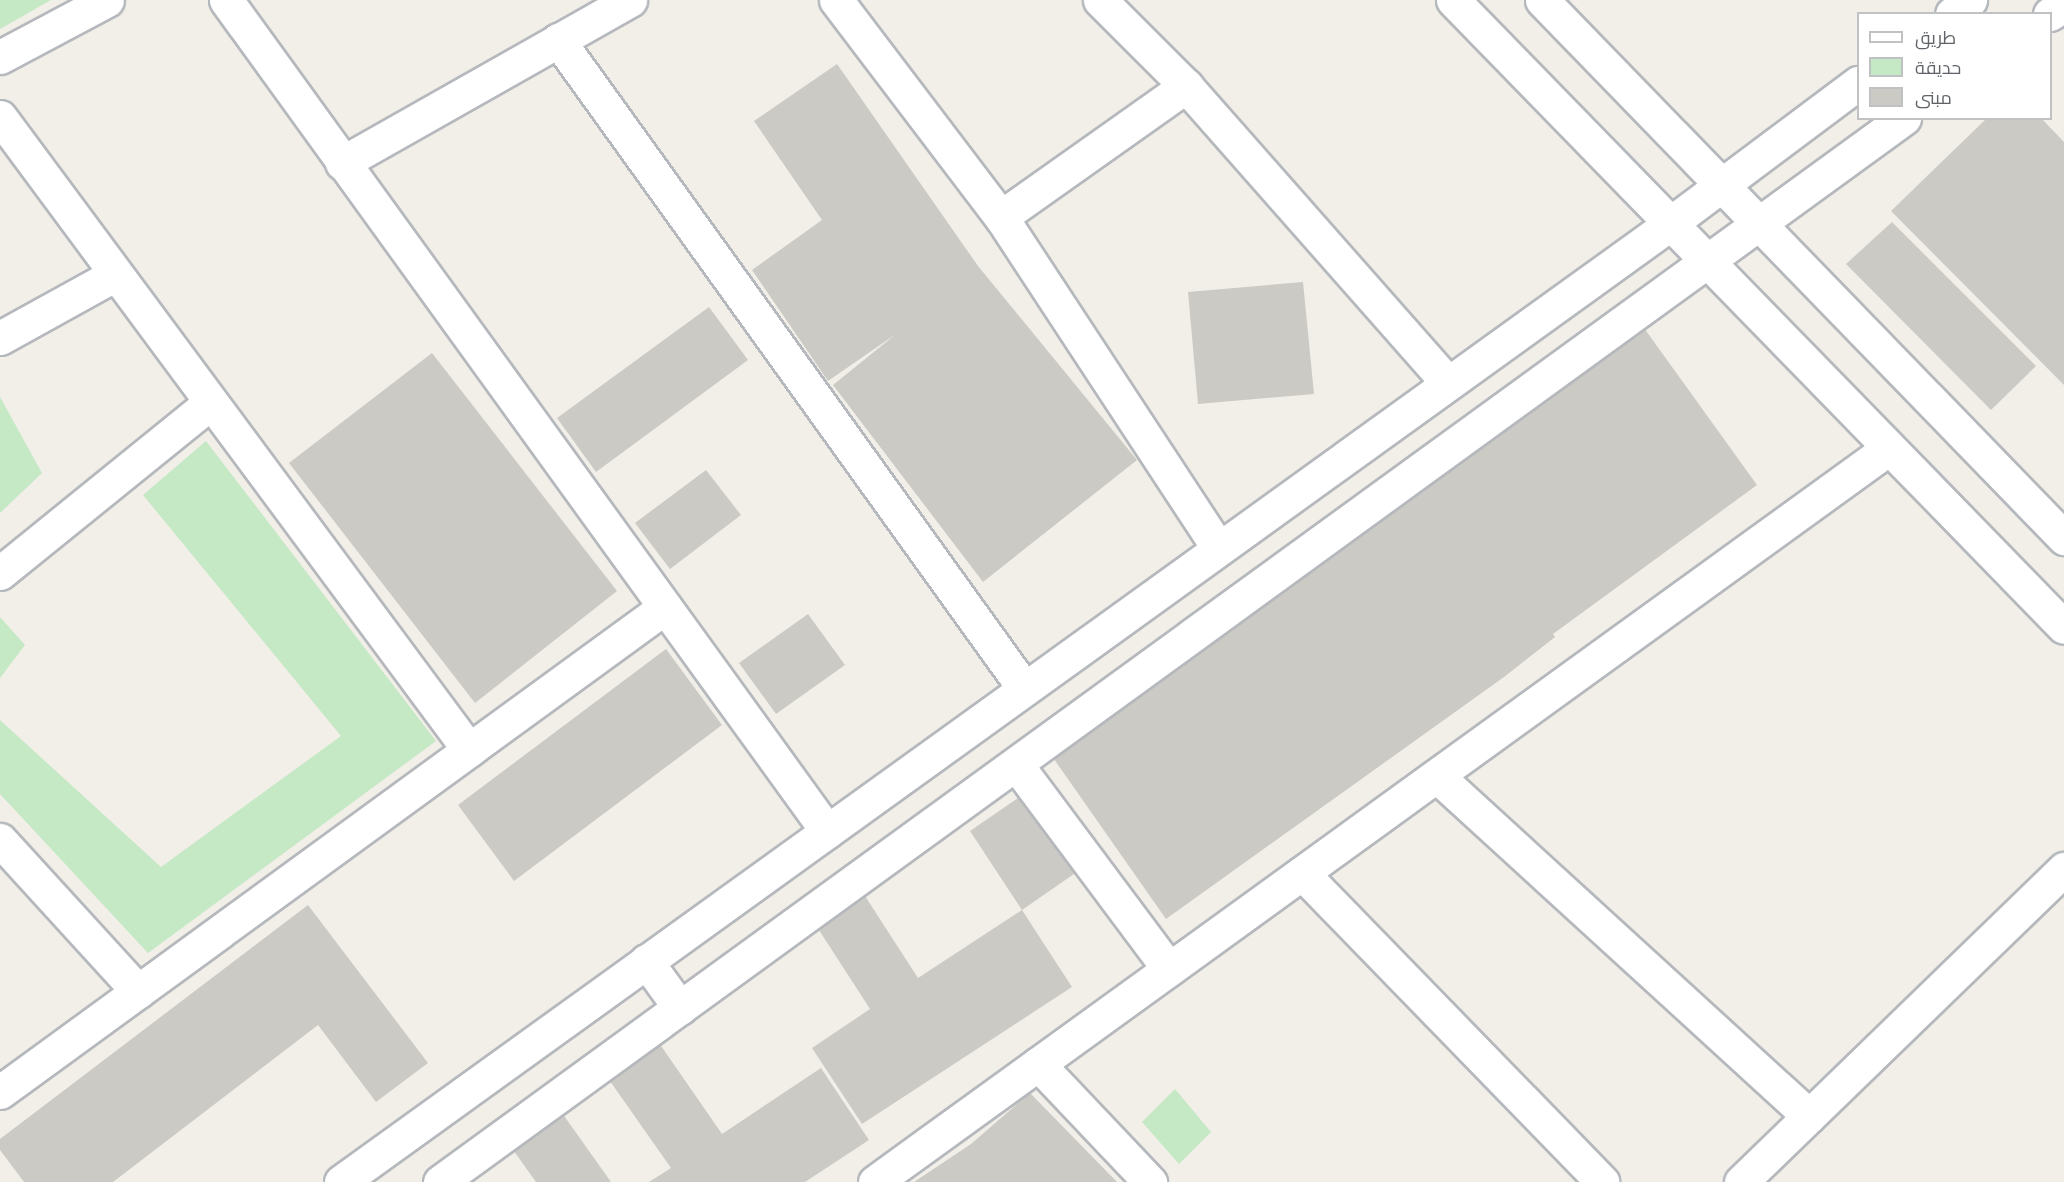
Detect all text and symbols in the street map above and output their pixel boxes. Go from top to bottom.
legend [1857,12,2052,120]
text: طريق [1915,26,1956,49]
text: حديقة [1915,56,1961,79]
text: مبنى [1915,86,1952,109]

